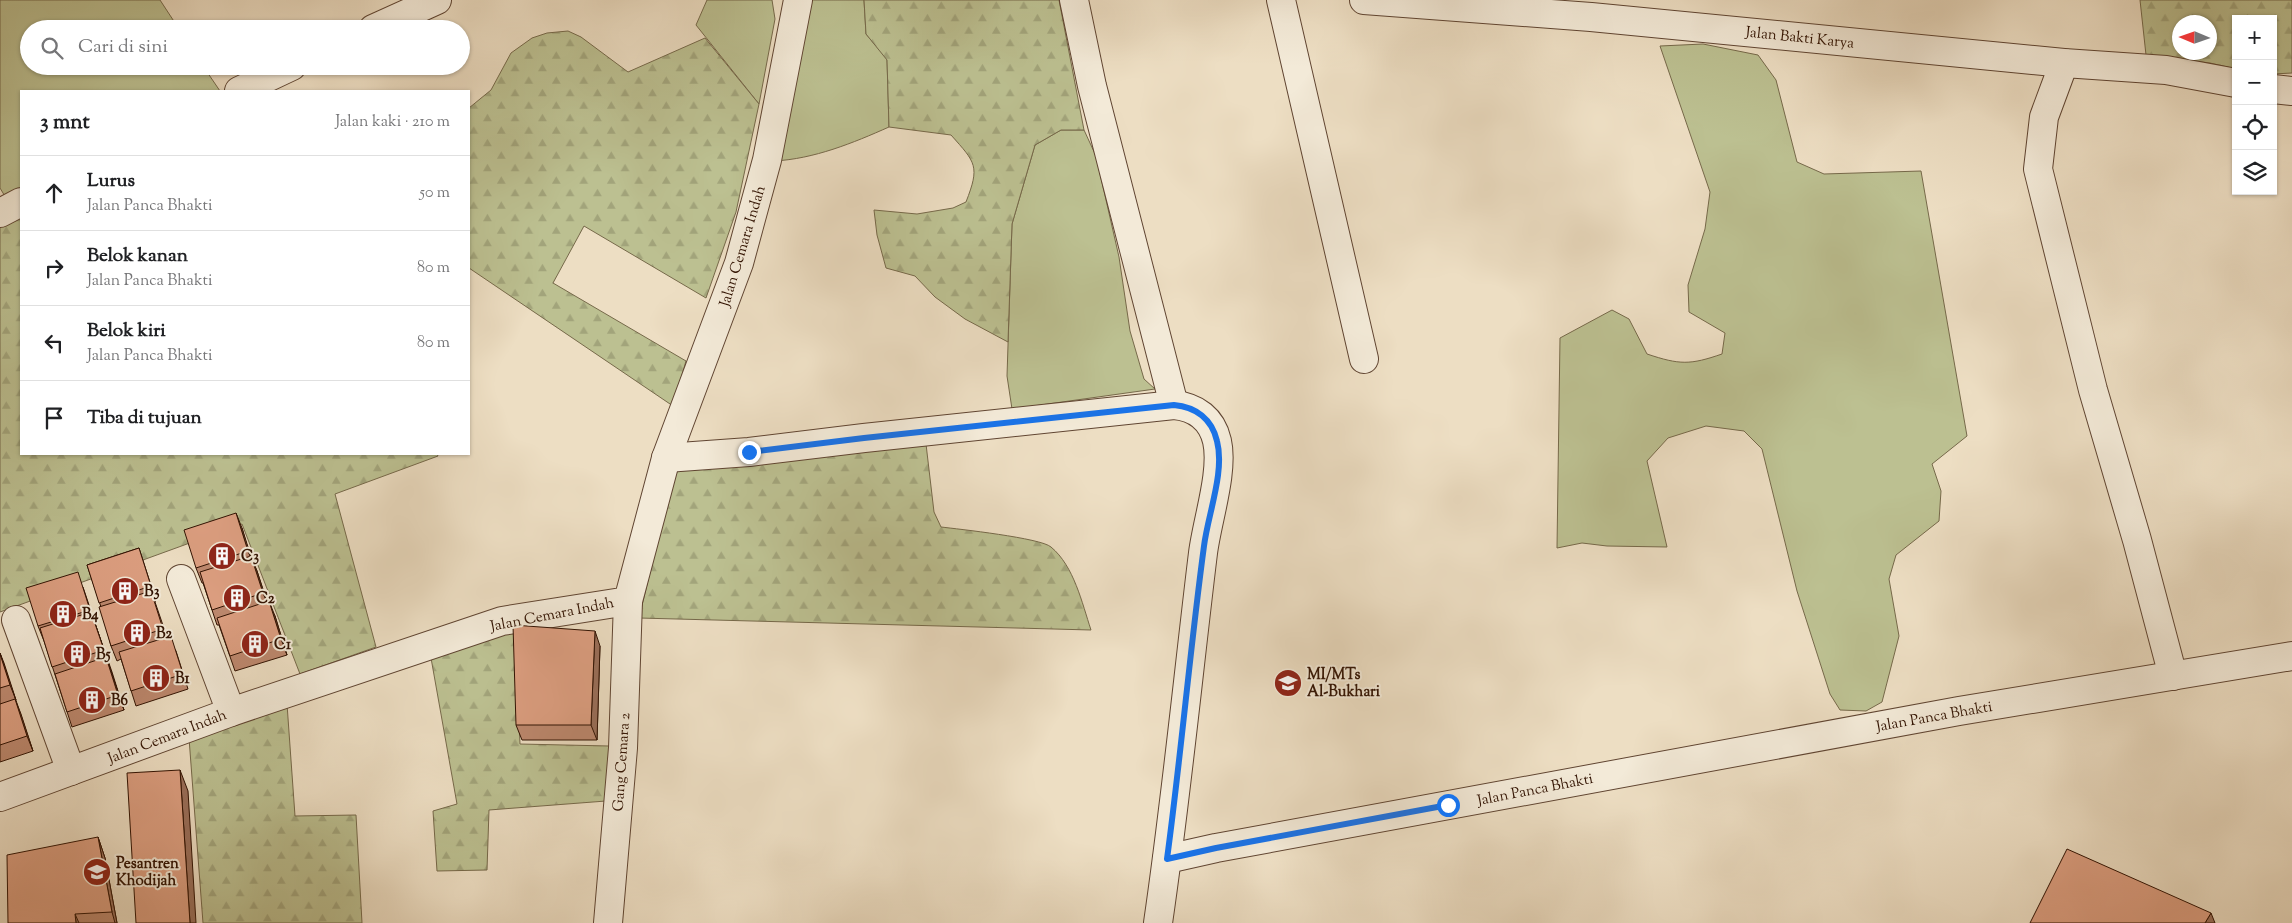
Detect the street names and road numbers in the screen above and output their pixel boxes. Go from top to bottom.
street label: Jalan Bakti Karya [1744,22,1855,55]
street label: Jalan Cemara Indah [715,183,772,311]
street label: Jalan Cemara Indah [488,593,616,638]
street label: Jalan Panca Bhakti [1873,697,1994,738]
street label: Jalan Cemara Indah [104,705,230,770]
street label: Gang Cemara 2 [609,712,636,812]
street label: Jalan Panca Bhakti [1475,769,1595,812]

